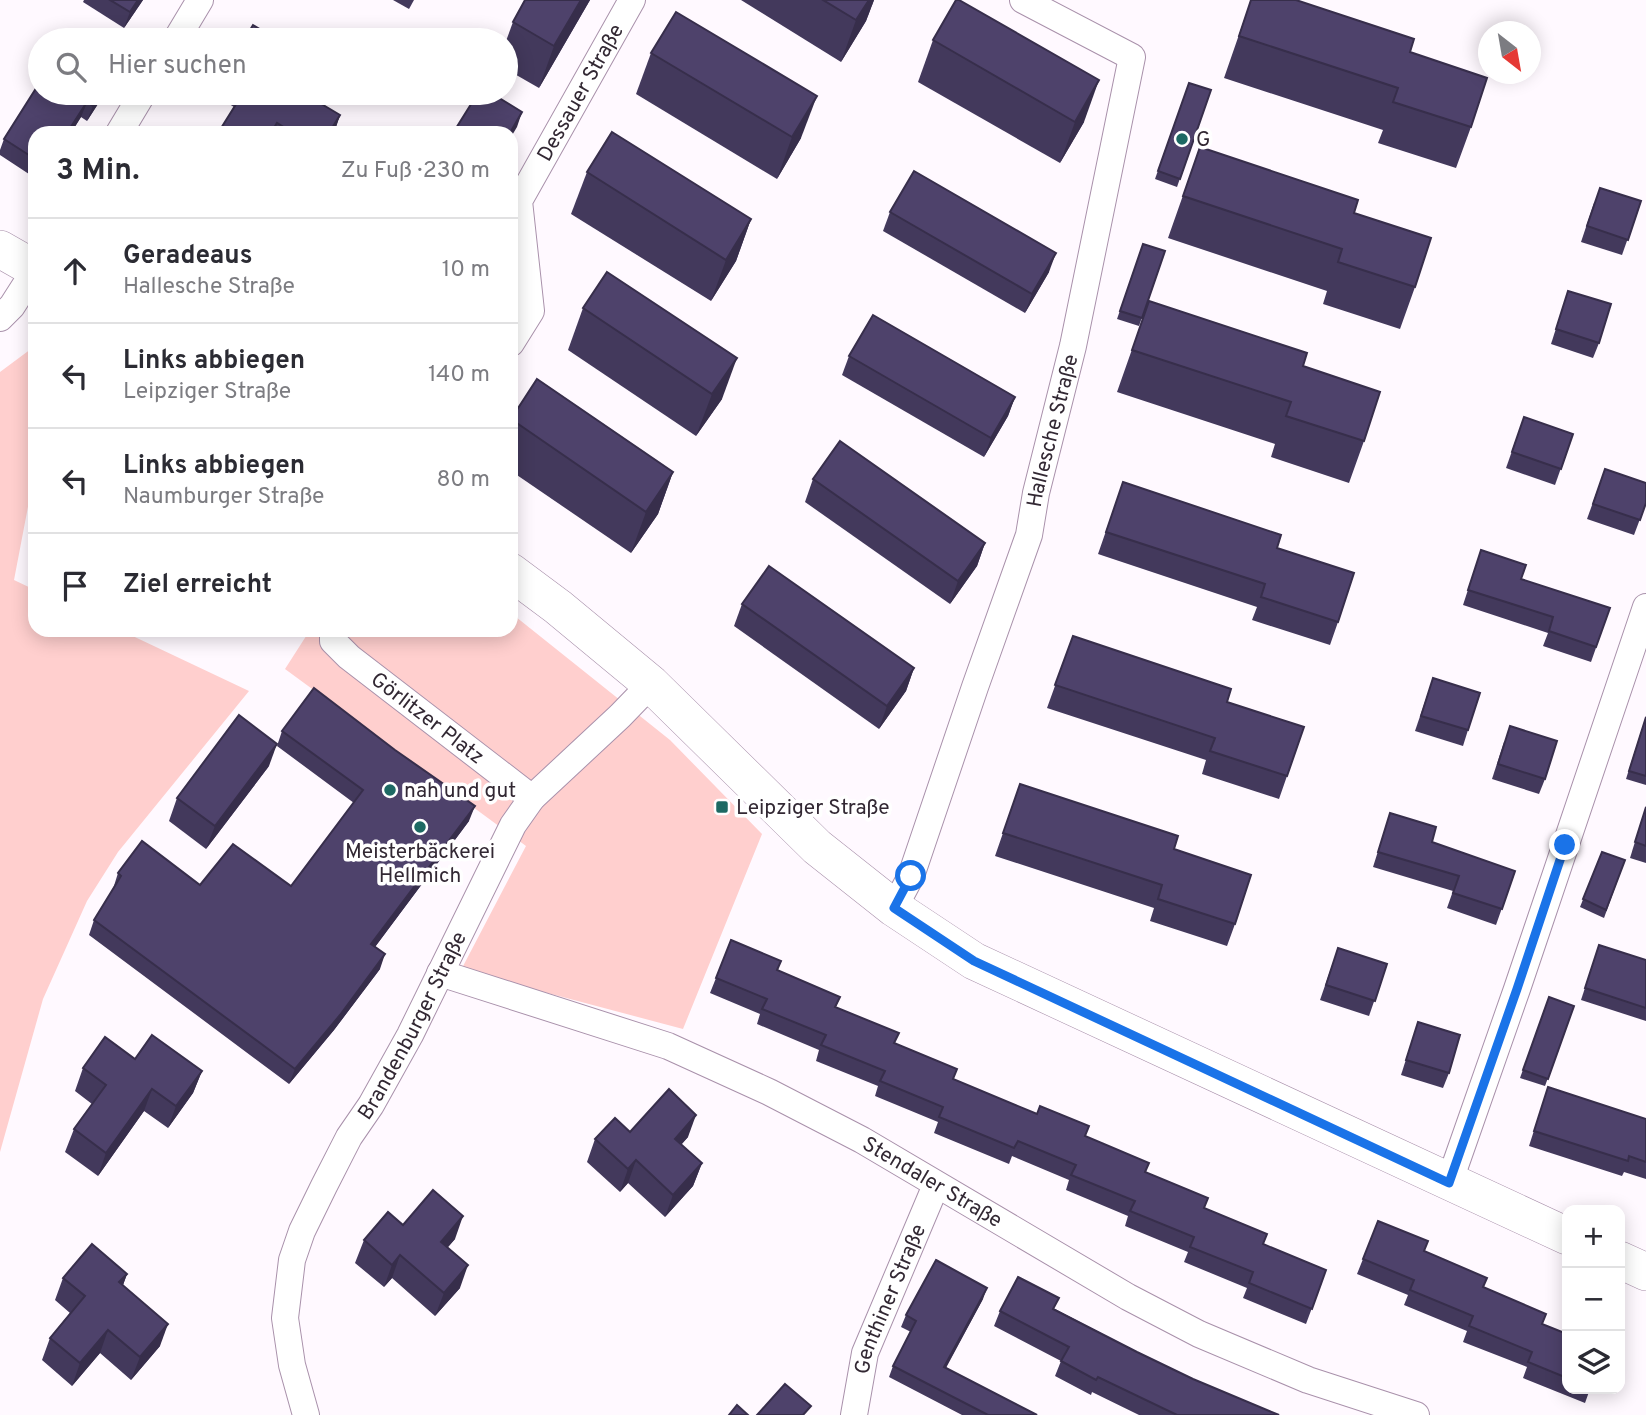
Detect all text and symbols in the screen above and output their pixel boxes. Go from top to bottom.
street label: Dessauer Straße [532,20,631,167]
north arrow [1478,21,1541,84]
search box [28,28,518,105]
icon: search [52,48,90,86]
text: Hier suchen [108,50,247,83]
place label: G [1196,127,1210,154]
marker: G [1174,131,1190,147]
text: 3 Min. [56,153,140,190]
text: Zu Fuß · 230 m [341,157,490,186]
text: Geradeaus [123,240,252,273]
icon: ahead [56,252,94,290]
text: 10 m [442,256,490,285]
text: Hallesche Straße [123,273,295,302]
text: Links abbiegen [123,345,305,378]
street label: Hallesche Straße [1022,352,1085,509]
icon: left [56,357,94,395]
text: 140 m [428,361,490,390]
text: Leipziger Straße [123,378,291,407]
text: Links abbiegen [123,450,305,483]
icon: left [56,462,94,500]
text: 80 m [437,466,490,495]
text: Naumburger Straße [123,483,324,512]
icon: arrive [56,567,94,605]
text: Ziel erreicht [123,569,272,602]
street label: Görlitzer Platz [365,667,489,771]
place label: nah und gut [404,778,516,805]
marker: nah und gut [382,782,398,798]
place label: Leipziger Straße [736,795,889,822]
marker: Leipziger Straße [714,799,730,815]
marker: Meisterbäckerei Hellmich [412,819,428,835]
route end [1549,829,1580,860]
place label: Meisterbäckerei Hellmich [345,839,495,890]
route start [895,860,926,891]
street label: Brandenburger Straße [353,927,474,1126]
street label: Stendaler Straße [857,1131,1007,1235]
map controls [1562,1205,1625,1394]
button: + [1562,1205,1625,1268]
street label: Genthiner Straße [850,1220,933,1376]
button: − [1562,1268,1625,1331]
button: layers [1562,1331,1625,1394]

